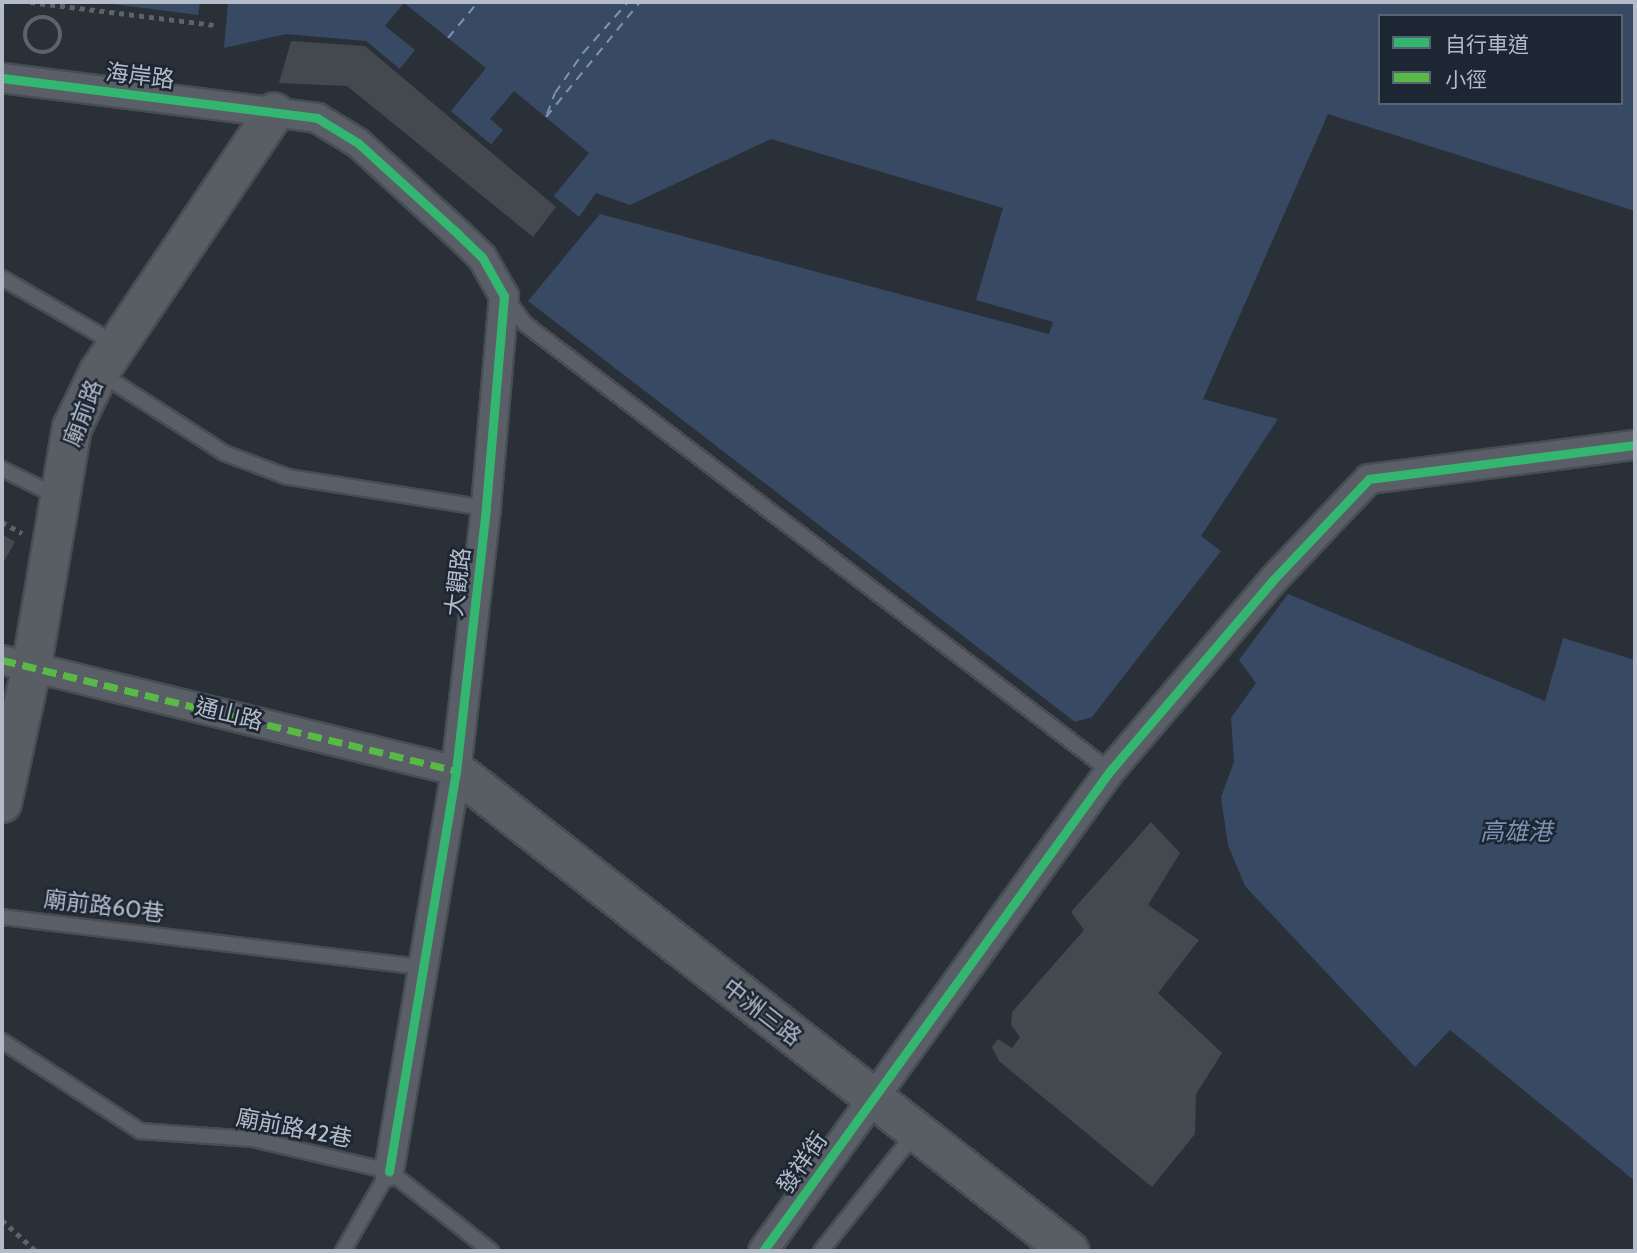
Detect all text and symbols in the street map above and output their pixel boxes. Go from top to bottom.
legend [1378,14,1623,105]
text: 自行車道 [1445,32,1529,57]
street label: 海岸路 [104,58,176,94]
text: 小徑 [1445,67,1487,92]
street label: 廟前路 [58,376,108,450]
street label: 大觀路 [440,546,476,618]
street label: 通山路 [192,692,266,736]
water label: 高雄港 [1480,818,1552,846]
street label: 廟前路60巷 [42,885,166,927]
street label: 中洲三路 [717,973,807,1051]
street label: 廟前路42巷 [234,1103,354,1153]
street label: 發祥街 [771,1127,833,1199]

